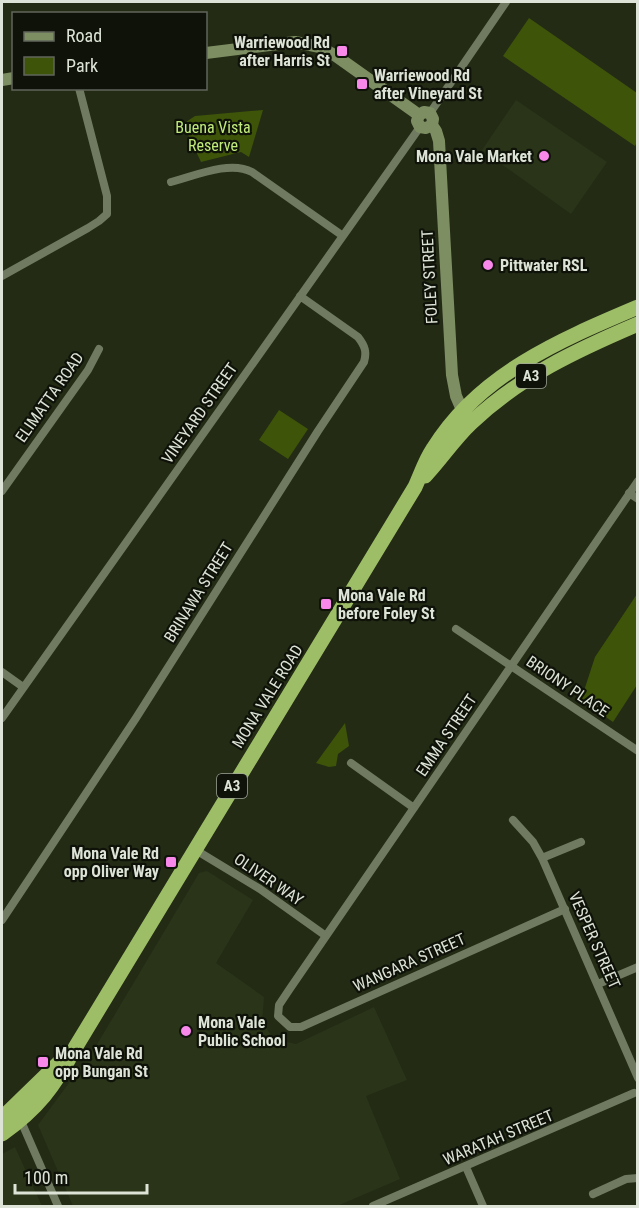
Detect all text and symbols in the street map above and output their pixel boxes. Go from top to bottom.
legend [12,12,207,90]
text: Road [66,25,102,46]
place label: Warriewood Rd after Harris St [234,33,330,70]
marker: Warriewood Rd after Harris St [335,44,349,58]
text: Park [66,55,98,76]
place label: Warriewood Rd after Vineyard St [374,66,482,103]
marker: Warriewood Rd after Vineyard St [355,77,369,91]
park label: Buena Vista Reserve [175,118,251,155]
place label: Mona Vale Market [416,147,532,166]
marker: Mona Vale Market [537,149,551,163]
street label: FOLEY STREET [418,229,441,325]
place label: Pittwater RSL [500,256,588,275]
marker: Pittwater RSL [481,258,495,272]
street label: ELIMATTA ROAD [11,349,87,446]
street label: VINEYARD STREET [158,359,241,467]
road number: A3 [516,364,546,388]
street label: BRINAWA STREET [160,539,237,646]
place label: Mona Vale Rd before Foley St [338,586,435,623]
marker: Mona Vale Rd before Foley St [319,597,333,611]
street label: MONA VALE ROAD [228,641,307,751]
street label: BRIONY PLACE [523,652,613,721]
street label: EMMA STREET [412,691,481,780]
road number: A3 [217,774,247,798]
place label: Mona Vale Rd opp Oliver Way [64,844,159,881]
street label: OLIVER WAY [231,849,307,910]
marker: Mona Vale Rd opp Oliver Way [164,855,178,869]
street label: VESPER STREET [565,889,624,991]
street label: WANGARA STREET [350,929,468,996]
place label: Mona Vale Public School [198,1013,286,1050]
marker: Mona Vale Public School [179,1024,193,1038]
place label: Mona Vale Rd opp Bungan St [55,1044,148,1081]
marker: Mona Vale Rd opp Bungan St [36,1055,50,1069]
street label: WARATAH STREET [440,1106,556,1169]
scale bar [15,1157,147,1195]
text: 100 m [24,1167,68,1188]

